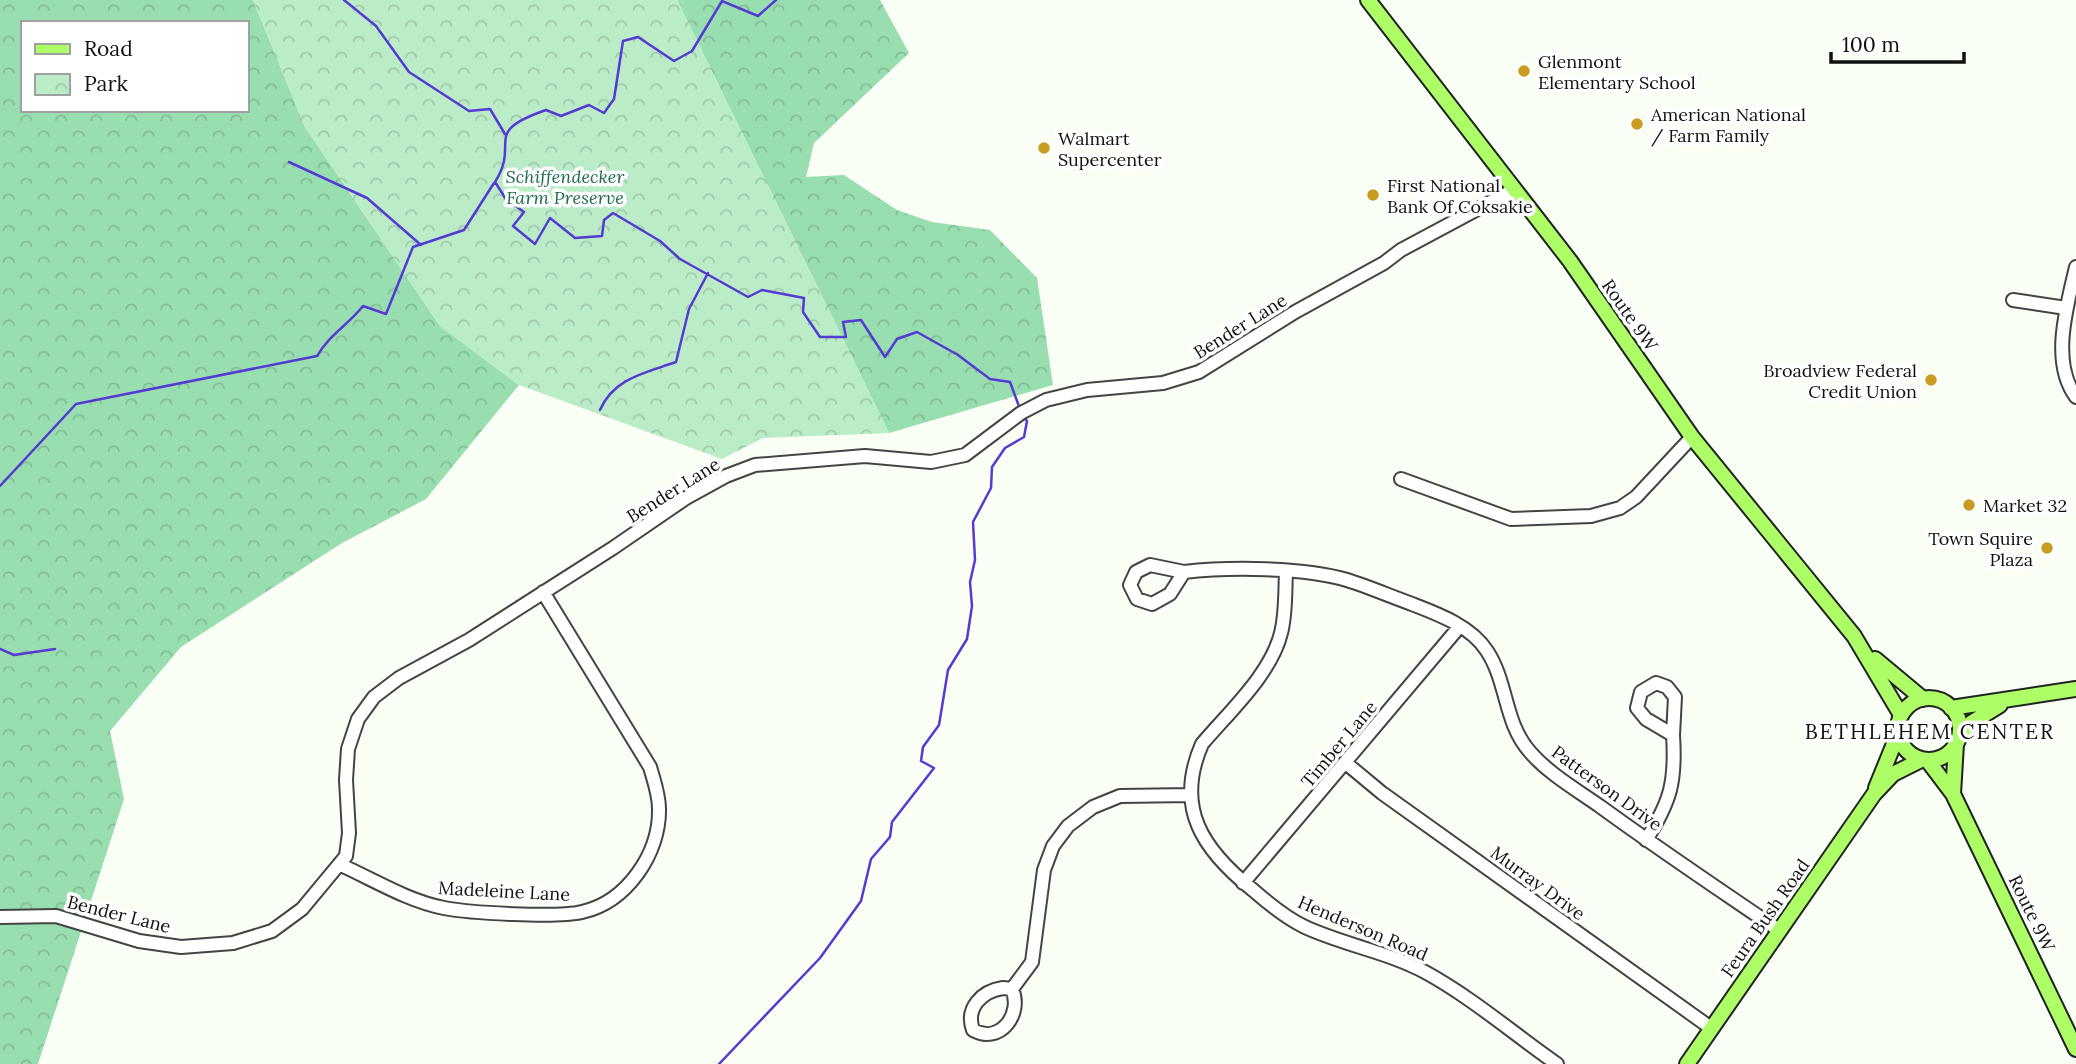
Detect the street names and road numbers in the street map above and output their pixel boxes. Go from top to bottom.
street label: Route 9W [1597,275,1664,356]
street label: Bender Lane [1189,288,1291,364]
street label: Bender Lane [622,452,724,528]
street label: Timber Lane [1296,696,1382,792]
street label: Patterson Drive [1547,740,1667,836]
street label: Murray Drive [1486,841,1590,925]
street label: Feura Bush Road [1716,854,1814,982]
street label: Route 9W [2004,871,2061,956]
street label: Madeleine Lane [437,876,571,906]
street label: Bender Lane [65,890,173,938]
street label: Henderson Road [1295,890,1432,966]

